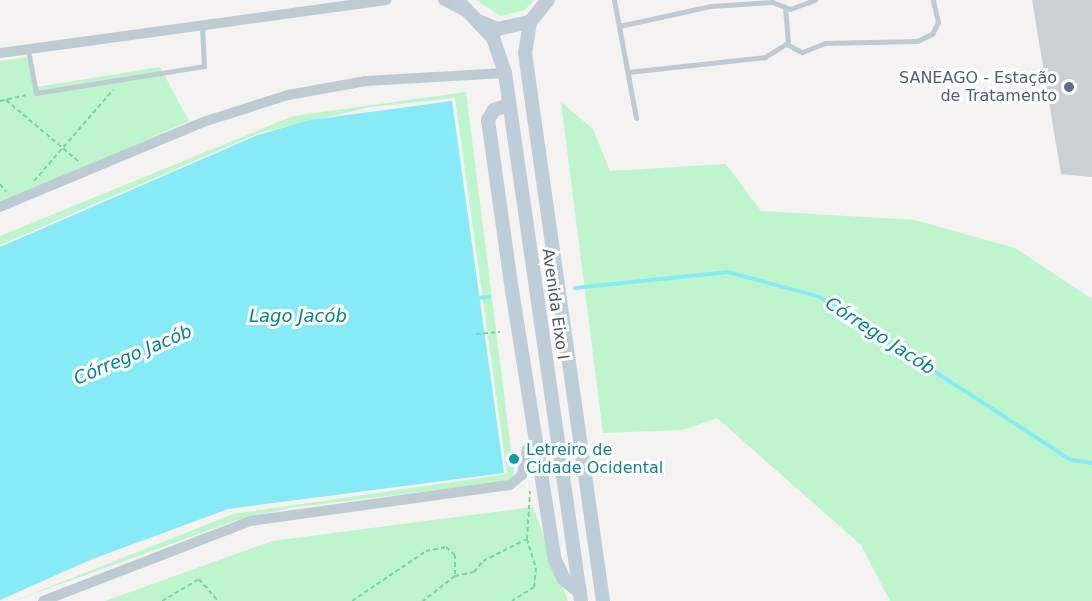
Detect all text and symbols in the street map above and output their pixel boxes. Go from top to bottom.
place label: SANEAGO - Estação de Tratamento [899,68,1057,106]
marker: SANEAGO - Estação de Tratamento [1062,80,1076,94]
street label: Avenida Eixo I [538,247,572,361]
water label: Córrego Jacób [821,293,939,379]
water label: Lago Jacób [249,305,347,327]
water label: Córrego Jacób [71,320,195,390]
place label: Letreiro de Cidade Ocidental [526,440,663,478]
marker: Letreiro de Cidade Ocidental [507,452,521,466]

